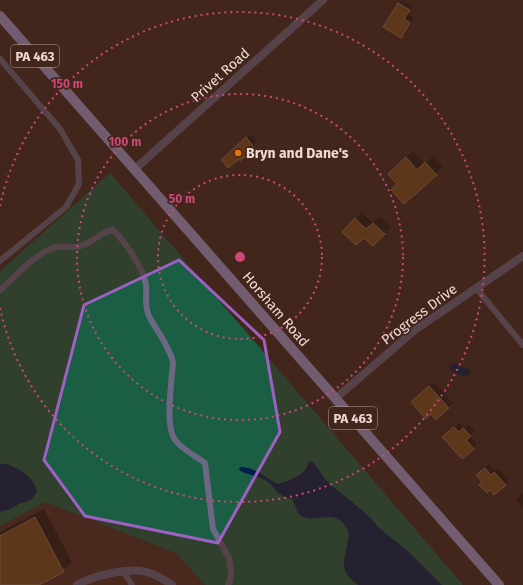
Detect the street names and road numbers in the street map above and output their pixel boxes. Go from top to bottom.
road number: PA 463 [11,45,59,67]
street label: Privet Road [188,45,253,106]
street label: Horsham Road [239,269,313,350]
street label: Progress Drive [378,280,461,348]
road number: PA 463 [329,407,377,429]

